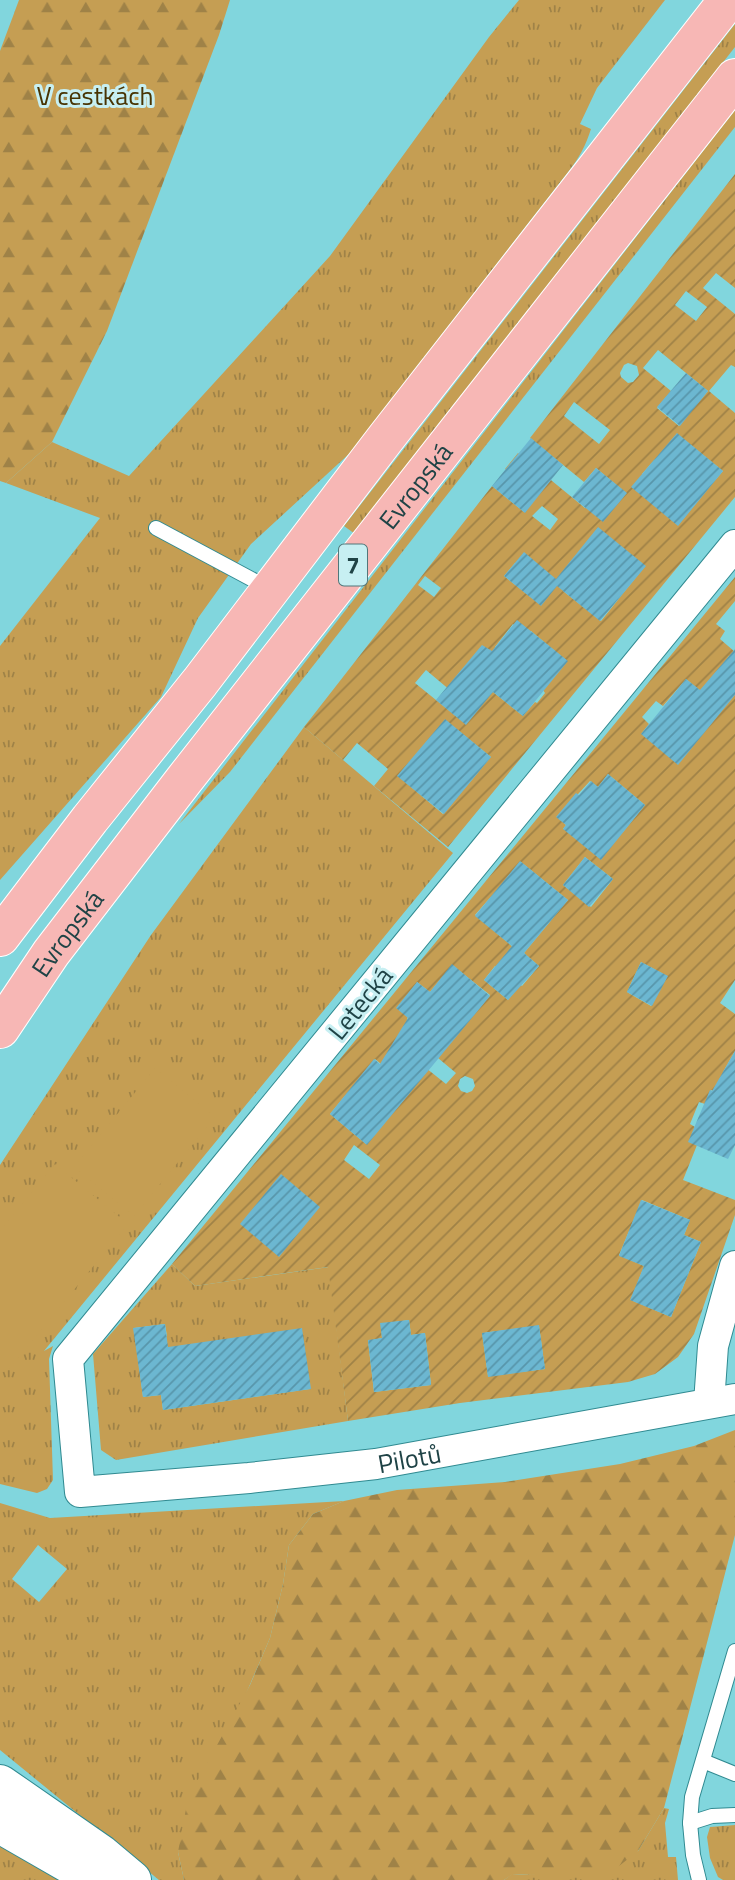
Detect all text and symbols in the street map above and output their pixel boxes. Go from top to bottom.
park label: V cestkách [36,76,154,115]
street label: Evropská [369,434,461,537]
road number: 7 [339,544,367,586]
street label: Evropská [21,881,113,984]
street label: Letecká [318,958,402,1048]
street label: Pilotů [374,1433,444,1483]

